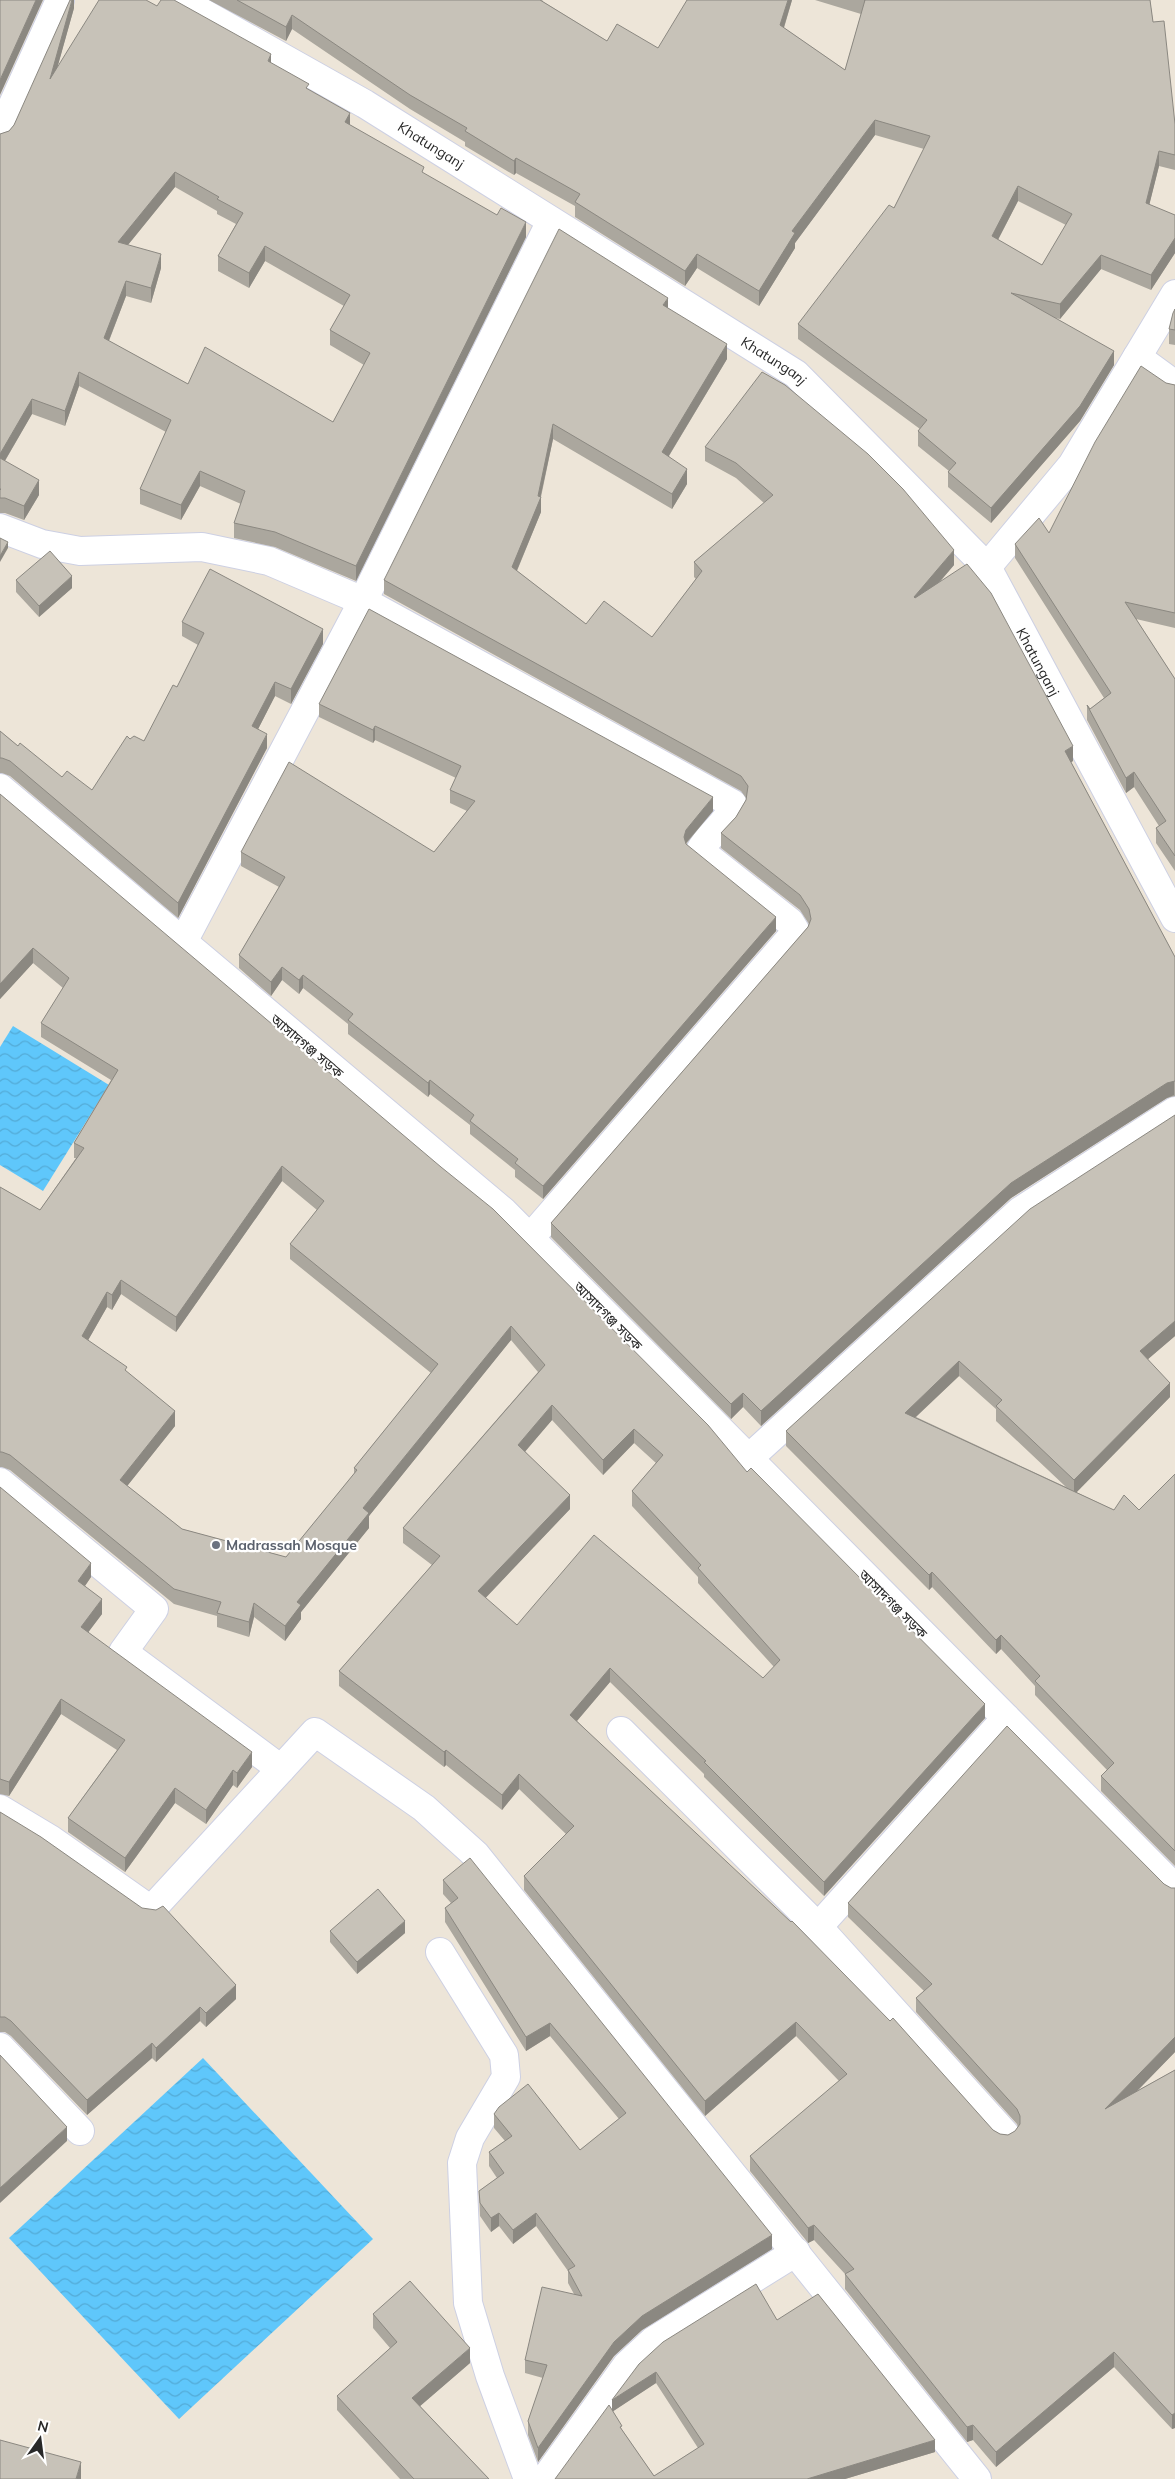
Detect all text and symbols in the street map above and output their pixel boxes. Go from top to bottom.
street label: Khatunganj [394,118,468,173]
street label: Khatunganj [738,333,811,389]
street label: Khatunganj [1012,625,1064,699]
street label: আসাদগঞ্জ সড়ক [266,1010,348,1082]
street label: আসাদগঞ্জ সড়ক [569,1277,647,1355]
place label: Madrassah Mosque [226,1536,357,1554]
marker: Madrassah Mosque [210,1539,222,1551]
street label: আসাদগঞ্জ সড়ক [854,1565,932,1643]
north arrow [15,2414,65,2464]
text: N [36,2416,50,2436]

